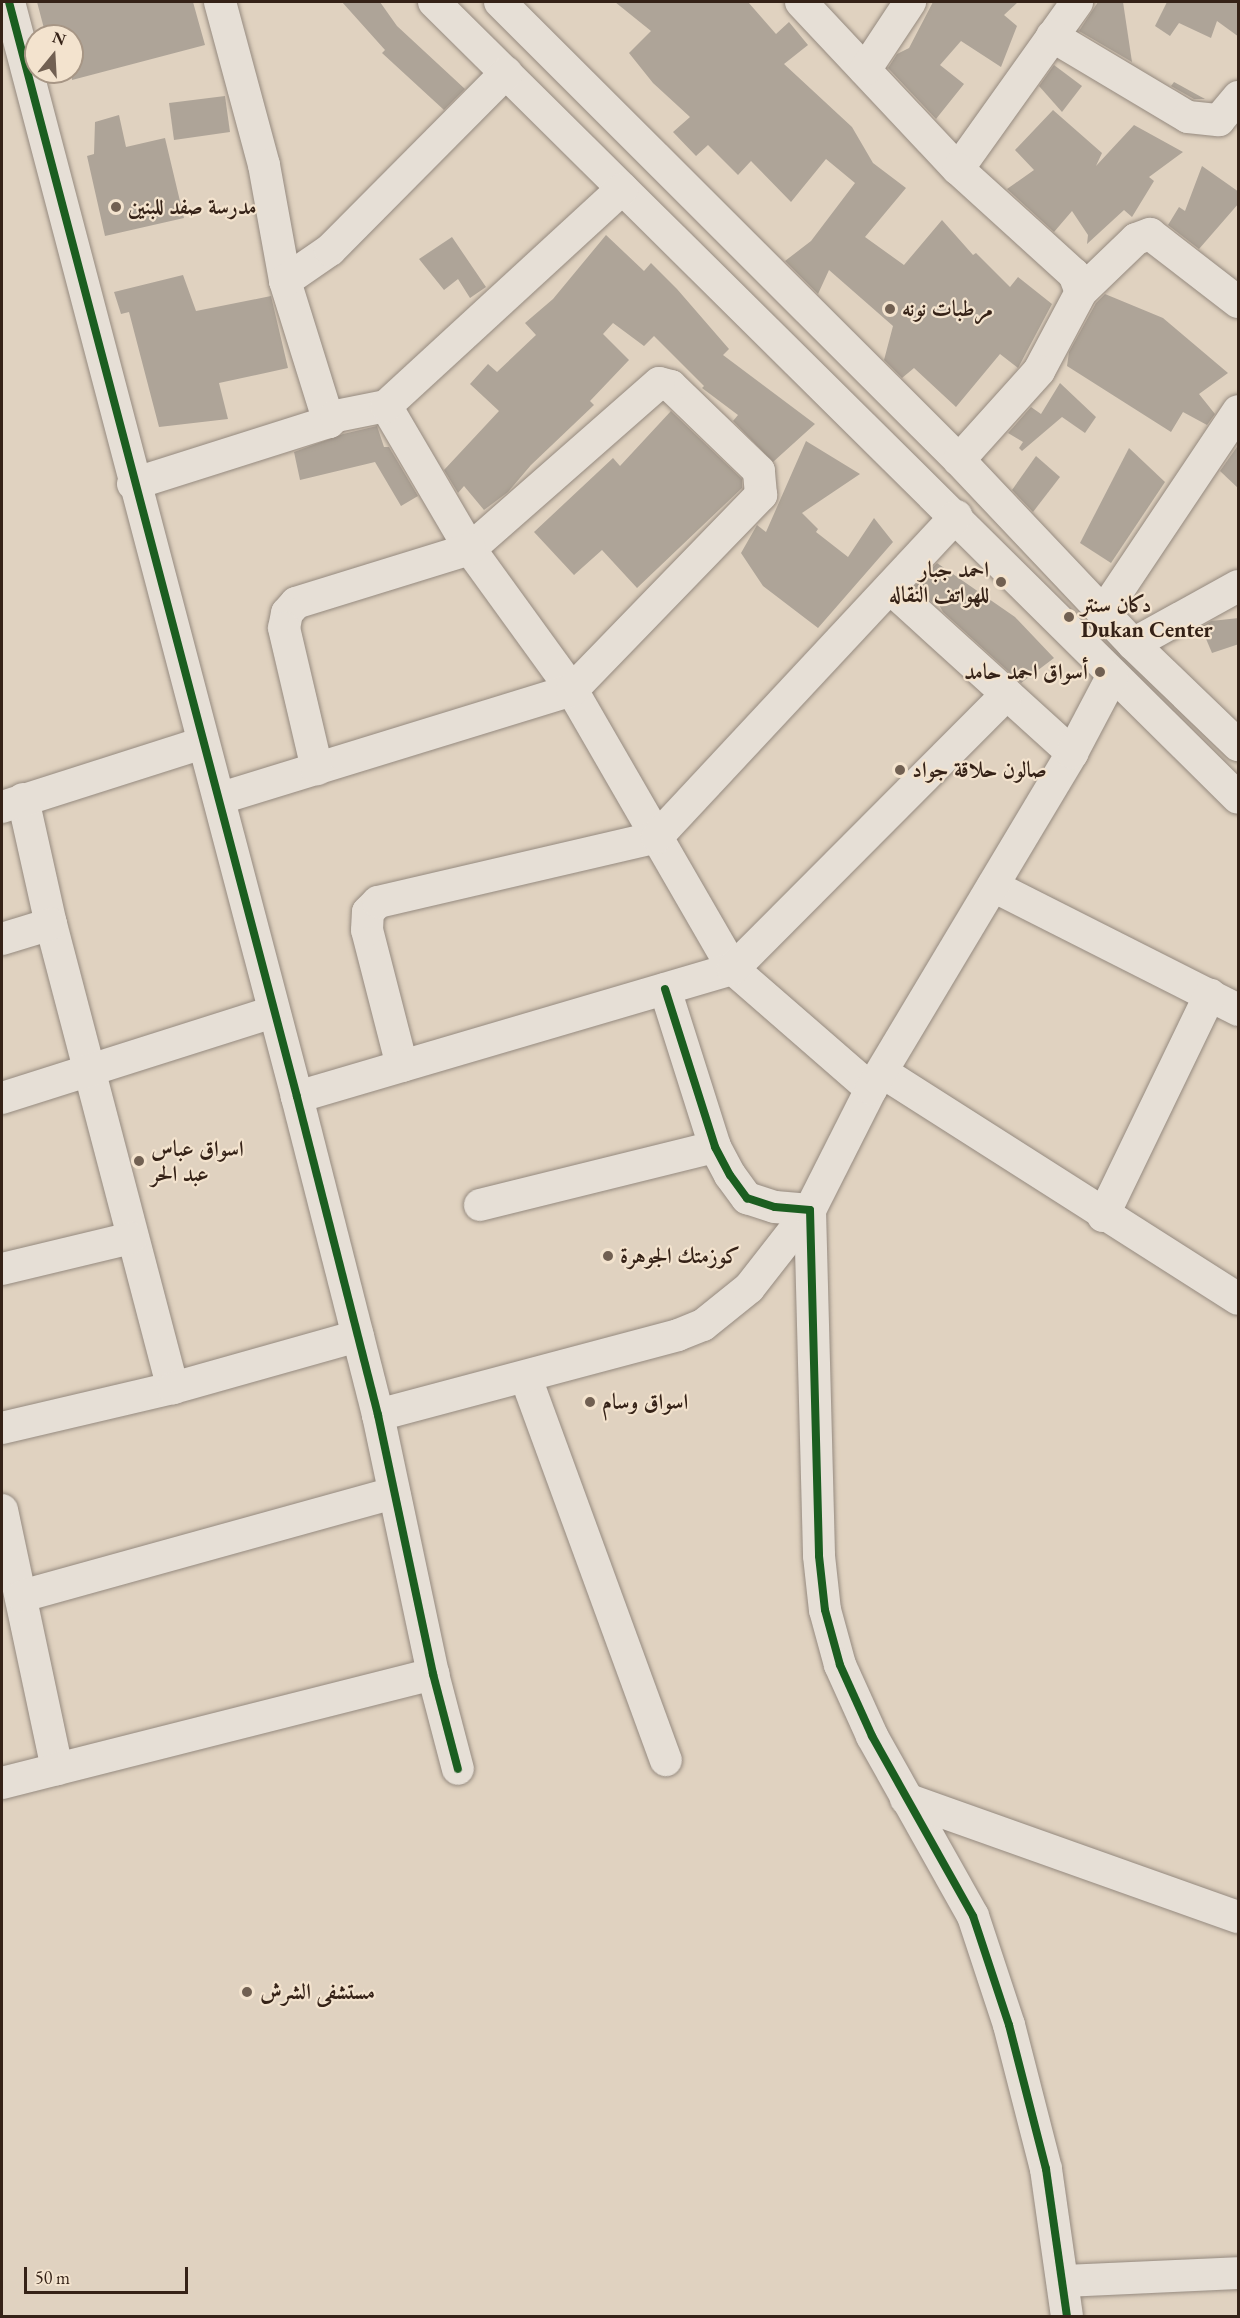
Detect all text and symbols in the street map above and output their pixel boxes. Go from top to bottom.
north arrow [24,24,84,84]
text: N [50,26,68,50]
place label: مدرسة صفد للبنين [128,194,257,220]
marker: مدرسة صفد للبنين [109,200,123,214]
place label: مرطبات نونه [902,296,993,322]
marker: مرطبات نونه [883,302,897,316]
place label: احمد جبار للهواتف النقاله [889,556,989,608]
marker: احمد جبار للهواتف النقاله [994,575,1008,589]
place label: دكان سنتر Dukan Center [1081,591,1213,642]
marker: دكان سنتر Dukan Center [1062,610,1076,624]
place label: أسواق احمد حامد [964,659,1088,685]
marker: أسواق احمد حامد [1093,665,1107,679]
place label: صالون حلاقة جواد [912,757,1047,783]
marker: صالون حلاقة جواد [893,763,907,777]
place label: اسواق عباس عبد الحر [151,1135,244,1186]
marker: اسواق عباس عبد الحر [132,1154,146,1168]
place label: كوزمتك الجوهرة [620,1243,740,1269]
marker: كوزمتك الجوهرة [601,1249,615,1263]
place label: اسواق وسام [602,1389,688,1415]
marker: اسواق وسام [583,1395,597,1409]
place label: مستشفى الشرش [260,1979,375,2005]
marker: مستشفى الشرش [238,1983,256,2001]
scale bar [27,2255,190,2293]
text: 50 m [35,2266,70,2289]

